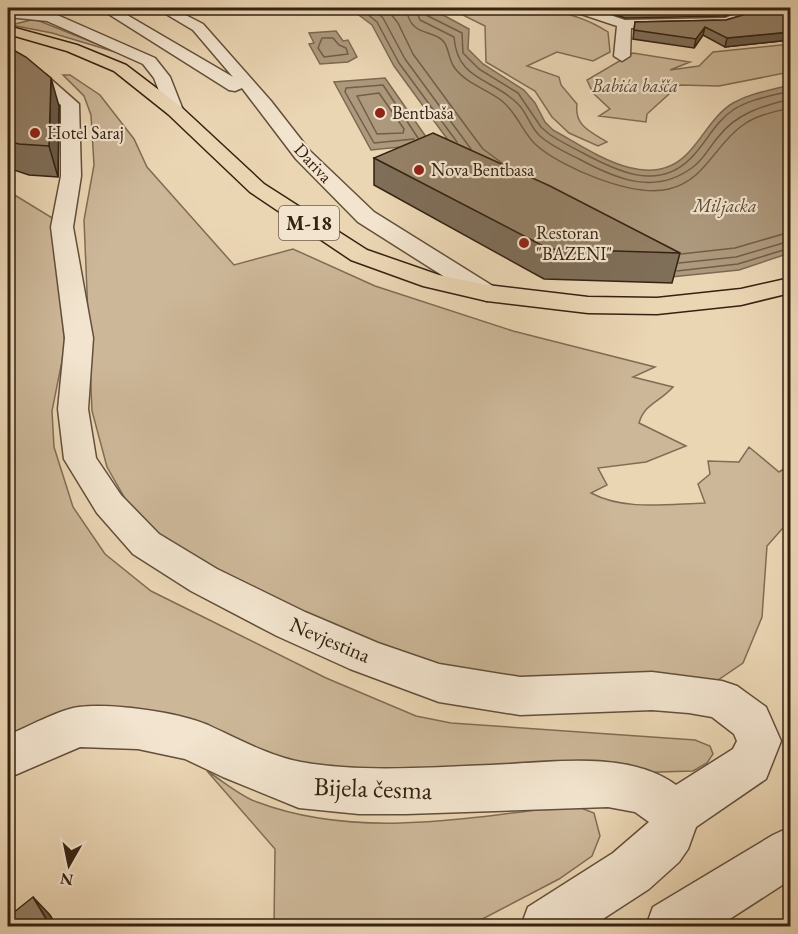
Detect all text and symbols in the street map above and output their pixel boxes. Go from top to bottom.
park label: Babića bašča [591,74,678,97]
place label: Bentbaša [392,101,455,124]
marker: Bentbaša [373,106,387,120]
place label: Hotel Saraj [47,121,124,144]
marker: Hotel Saraj [28,126,42,140]
street label: Dariva [289,138,338,188]
place label: Nova Bentbasa [431,158,535,181]
marker: Nova Bentbasa [412,163,426,177]
water label: Miljacka [692,194,757,218]
road number: M-18 [279,206,339,240]
place label: Restoran "BAZENI" [536,221,612,265]
marker: Restoran "BAZENI" [517,236,531,250]
street label: Nevjestina [286,611,375,669]
street label: Bijela česma [313,769,434,807]
north arrow [39,835,99,895]
text: N [59,868,75,891]

